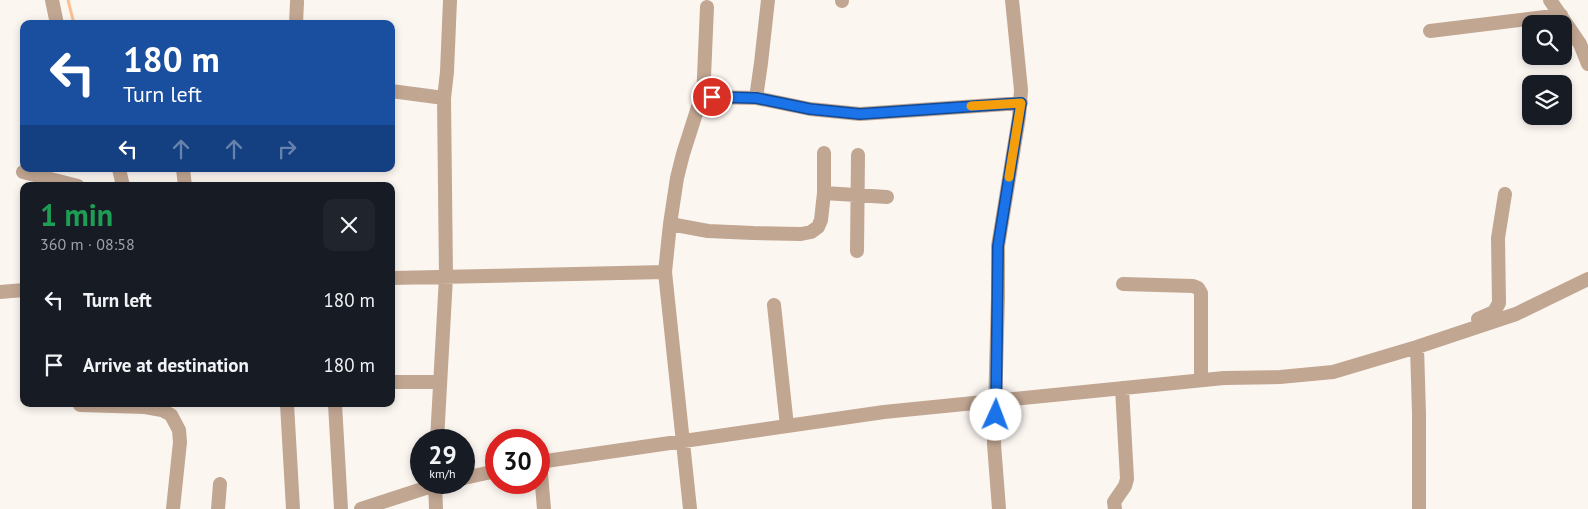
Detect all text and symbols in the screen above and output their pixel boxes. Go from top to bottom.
map controls [1522,15,1572,125]
button: search [1522,15,1572,65]
text: 180 m [123,36,220,82]
icon: left [40,40,105,105]
button: layers [1522,75,1572,125]
pin [691,76,733,118]
text: Turn left [123,80,202,108]
icon: arrive [698,83,726,111]
icon: left [114,135,142,163]
icon: ahead [167,135,195,163]
icon: ahead [220,135,248,163]
icon: right [273,135,301,163]
text: 1 min [40,195,113,234]
button: close [323,199,375,251]
text: 360 m · 08:58 [40,234,135,254]
icon: left [40,286,68,314]
text: Turn left [83,288,152,312]
text: 180 m [323,288,375,312]
icon: arrive [40,351,68,379]
text: Arrive at destination [83,353,249,377]
text: 180 m [323,353,375,377]
position arrow [969,388,1021,440]
speed limit sign: 30 [485,429,550,494]
text: 29 [428,439,457,471]
text: km/h [429,466,456,481]

